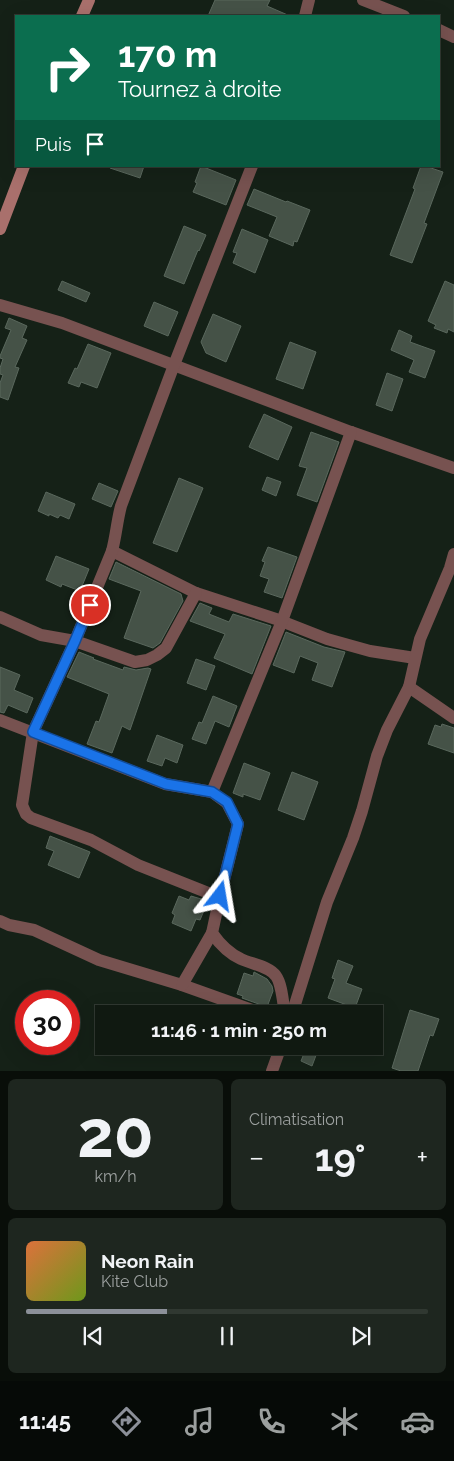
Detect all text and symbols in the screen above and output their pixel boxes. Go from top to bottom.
text: 170 m [118,34,217,75]
icon: right [35,35,100,100]
text: Tournez à droite [118,76,282,102]
icon: arrive [81,130,109,158]
text: Puis [35,133,71,155]
pin [69,584,111,626]
icon: arrive [76,591,104,619]
position arrow [193,869,245,921]
speed limit sign: 30 [15,990,80,1055]
text: 11:46 · 1 min · 250 m [151,1019,327,1041]
text: 20 [77,1096,154,1172]
text: Climatisation [249,1110,344,1129]
text: 19° [315,1135,366,1180]
text: − [249,1141,264,1174]
text: + [416,1141,428,1174]
text: km/h [94,1167,137,1186]
text: Neon Rain [101,1250,194,1272]
text: Kite Club [101,1272,168,1291]
icon: previous [79,1322,107,1350]
icon: pause [213,1322,241,1350]
icon: next [347,1322,375,1350]
icon: directions [109,1404,144,1439]
icon: music [182,1404,217,1439]
icon: phone [254,1404,289,1439]
icon: climate [327,1404,362,1439]
icon: car [400,1404,435,1439]
text: 11:45 [19,1408,71,1434]

